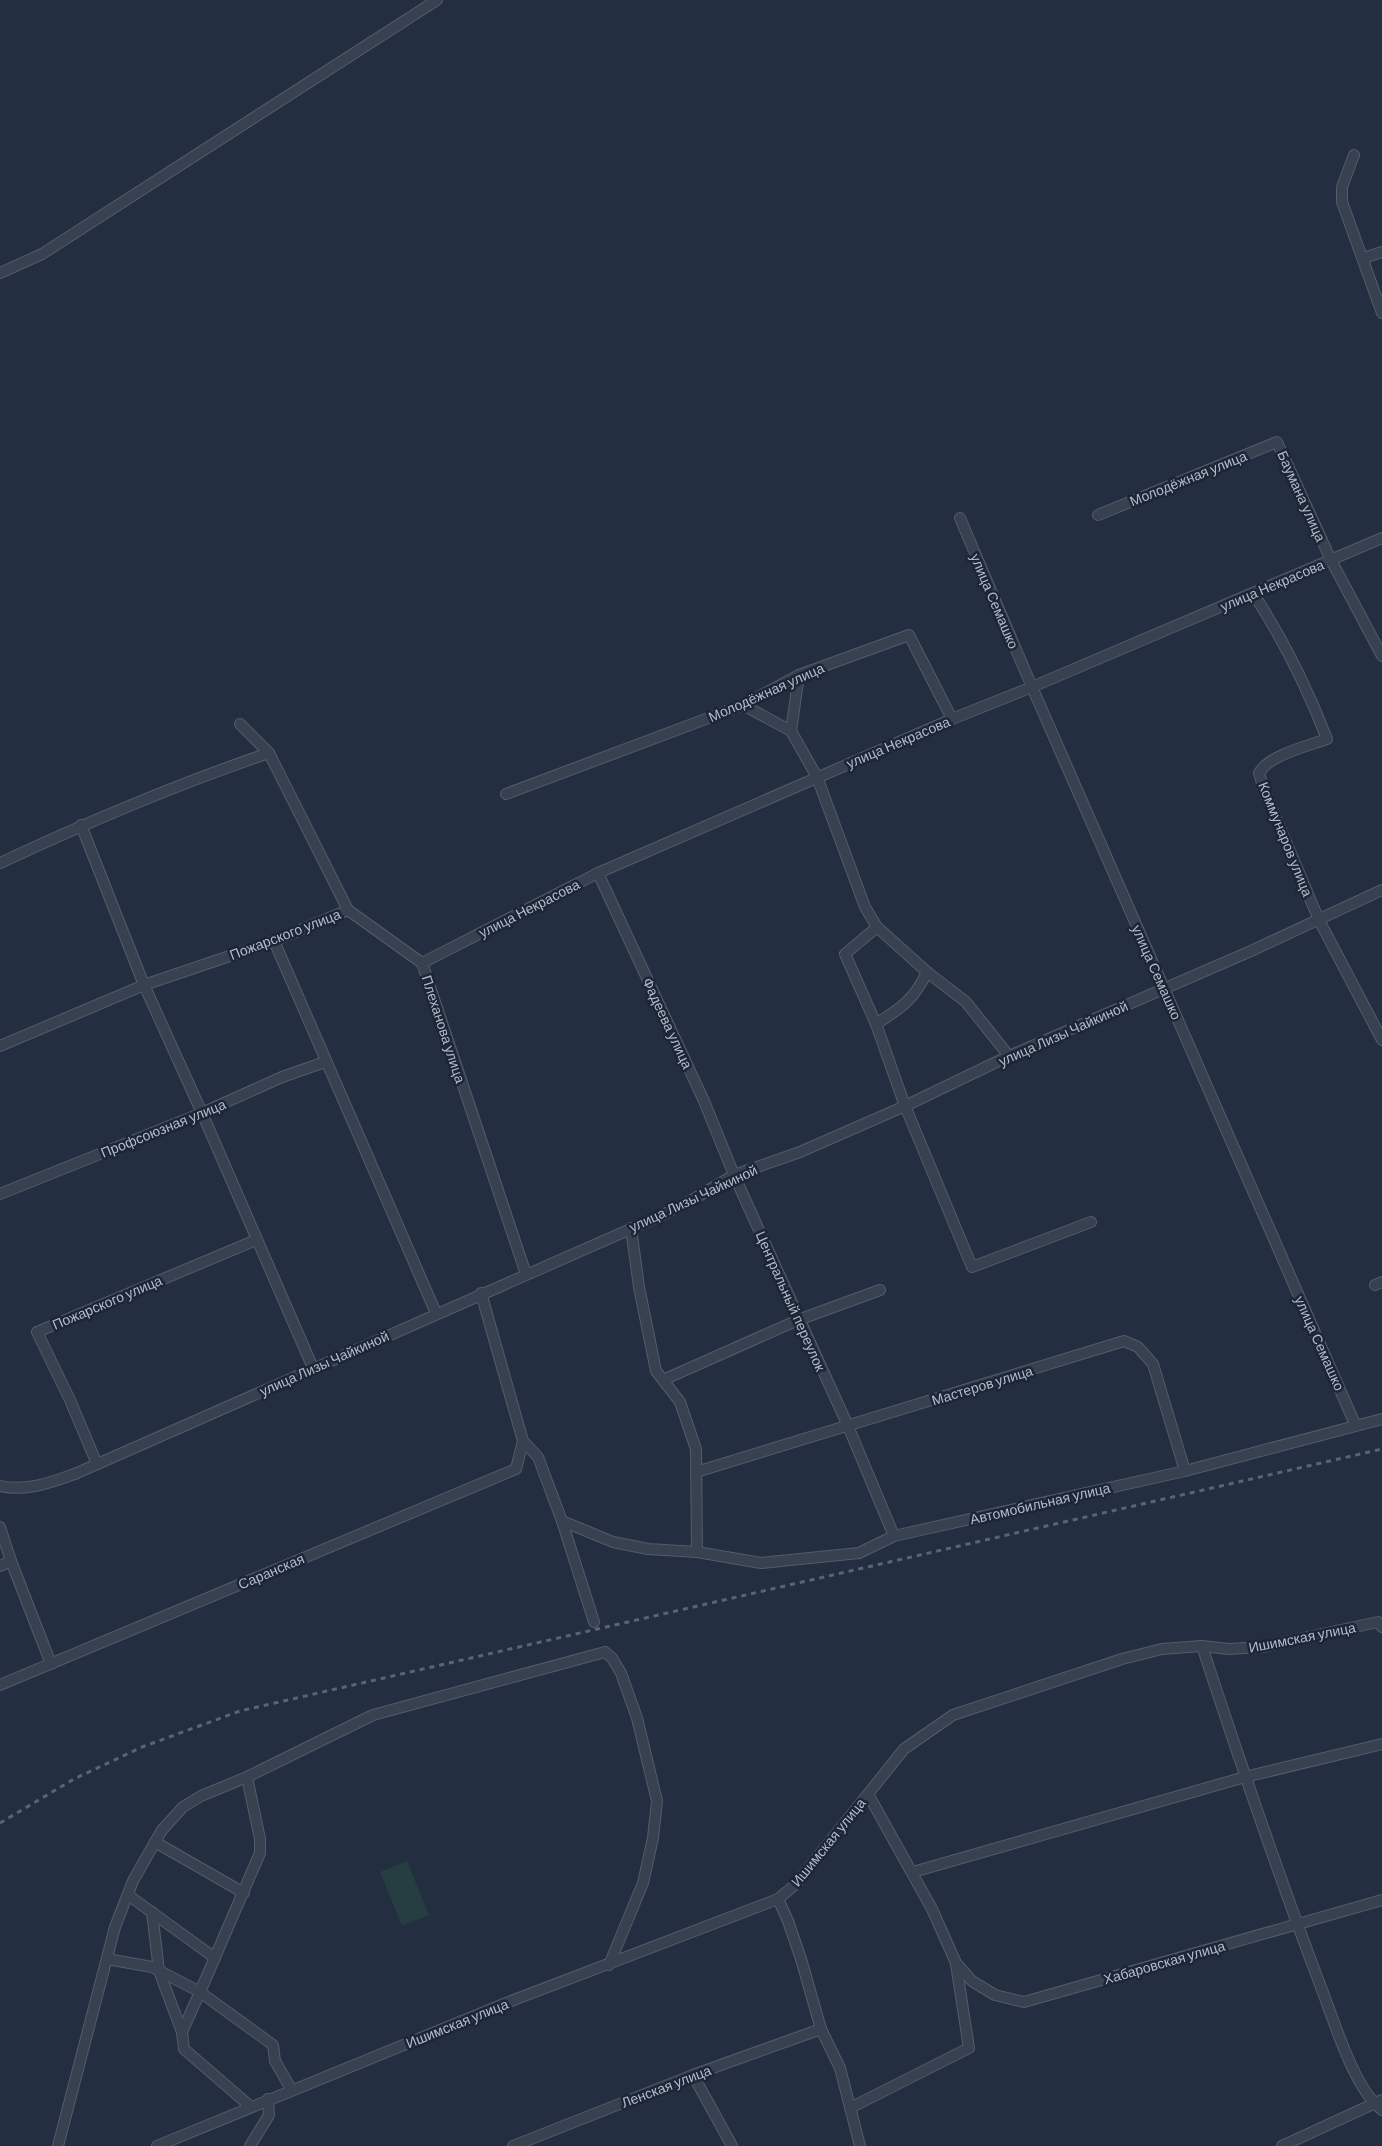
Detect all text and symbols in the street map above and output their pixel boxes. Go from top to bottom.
street label: Молодёжная улица [1127,447,1249,509]
street label: Баумана улица [1274,448,1330,544]
street label: улица Семашко [967,551,1023,651]
street label: улица Некрасова [1218,555,1327,614]
street label: Молодёжная улица [706,659,827,725]
street label: улица Некрасова [844,712,953,771]
street label: Коммунаров улица [1255,779,1317,899]
street label: улица Некрасова [476,875,582,941]
street label: Пожарского улица [227,905,343,963]
street label: улица Семашко [1129,922,1186,1022]
street label: Плеханова улица [419,973,469,1085]
street label: Фадеева улица [639,975,697,1071]
street label: улица Лизы Чайкиной [996,997,1130,1069]
street label: Профсоюзная улица [98,1095,228,1161]
street label: улица Лизы Чайкиной [626,1161,760,1235]
street label: Центральный переулок [752,1228,830,1374]
street label: Пожарского улица [50,1271,165,1333]
street label: улица Семашко [1292,1293,1349,1393]
street label: улица Лизы Чайкиной [257,1327,391,1399]
street label: Мастеров улица [929,1361,1035,1408]
street label: Автомобильная улица [968,1479,1112,1527]
street label: Саранская [235,1549,307,1593]
street label: Ишимская улица [1247,1618,1357,1656]
street label: Ишимская улица [787,1794,869,1890]
street label: Хабаровская улица [1101,1936,1227,1987]
street label: Ишимская улица [403,1995,511,2051]
street label: Ленская улица [619,2061,713,2111]

